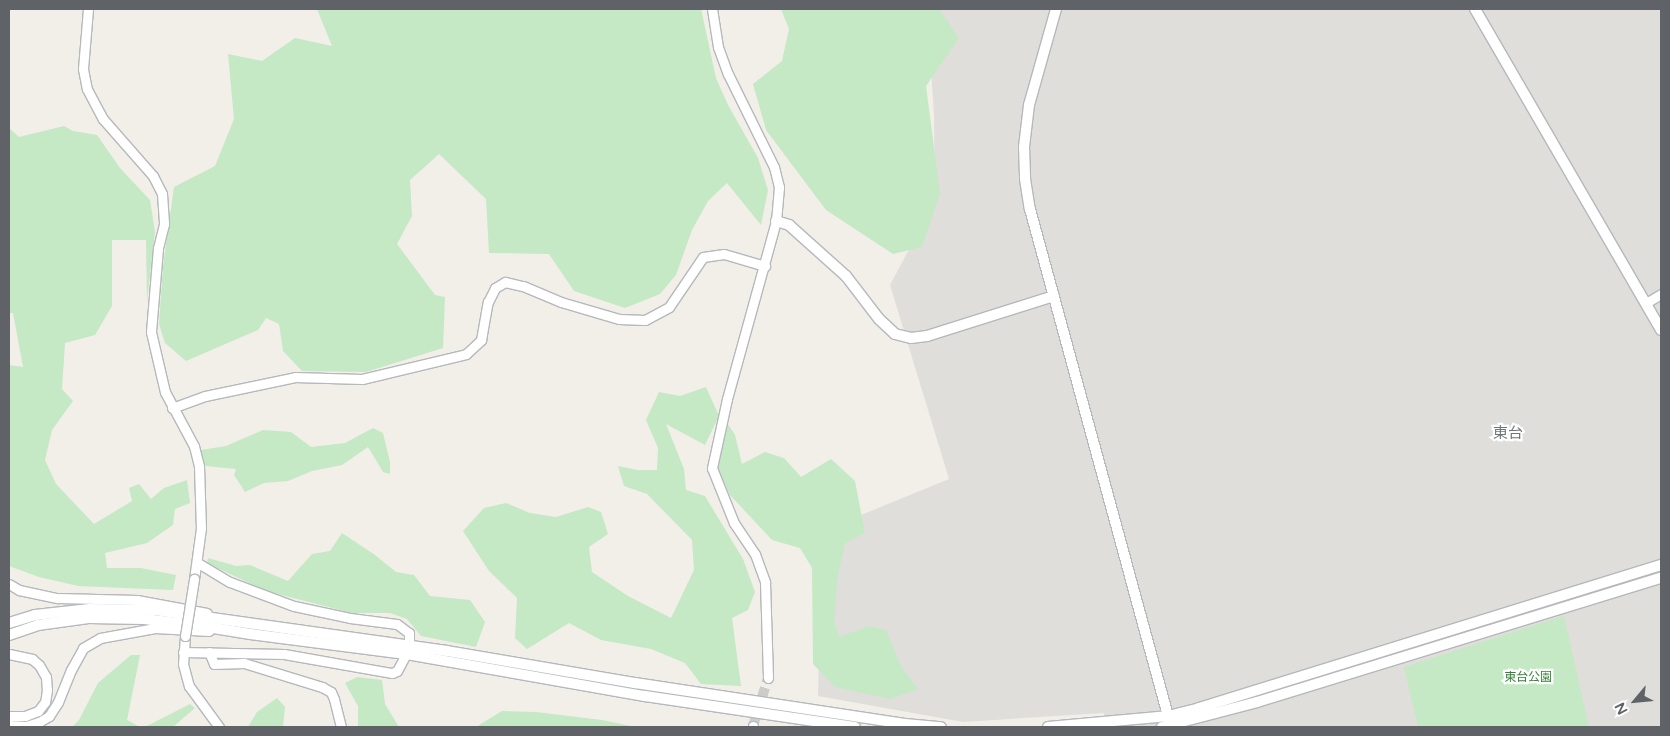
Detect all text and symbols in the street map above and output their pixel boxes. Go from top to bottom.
district label: 東台 [1493,425,1523,443]
park label: 東台公園 [1504,671,1552,685]
north arrow [1610,676,1660,726]
text: N [1611,699,1631,717]

